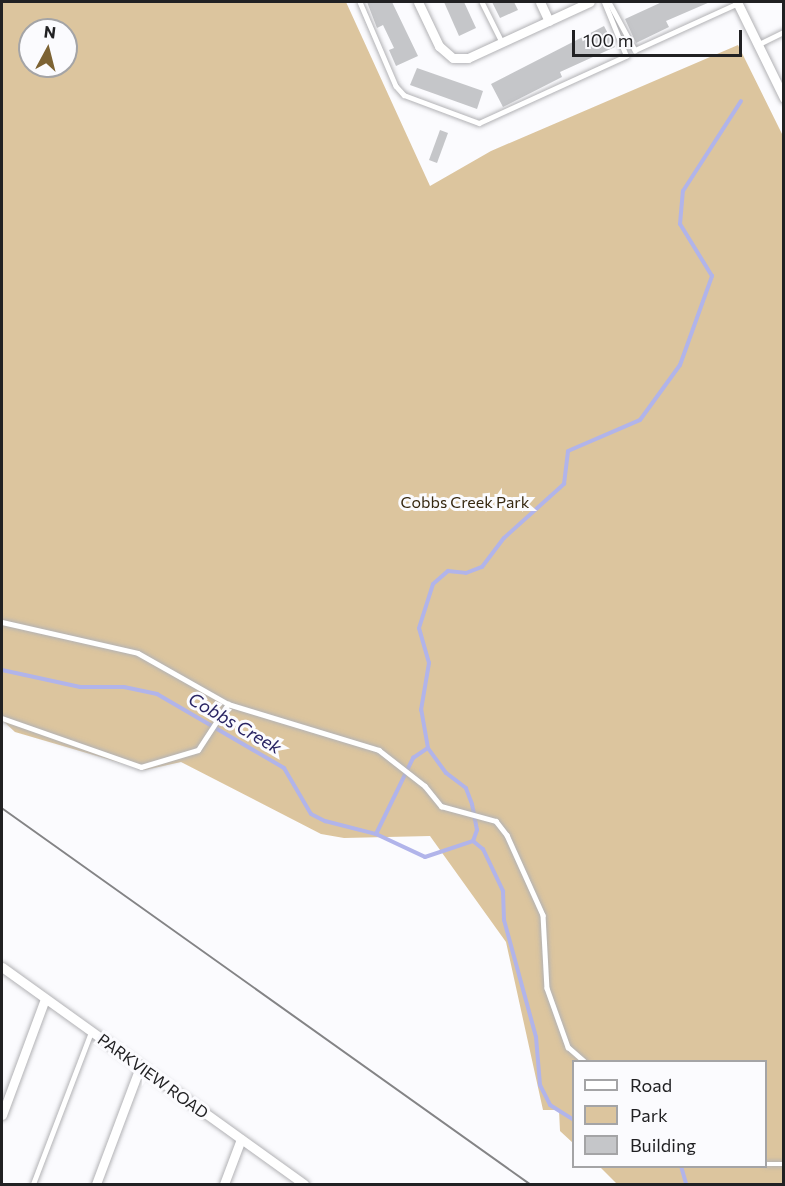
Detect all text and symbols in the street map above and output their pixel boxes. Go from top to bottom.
north arrow [18,18,78,78]
scale bar [575,18,744,56]
text: N [43,21,57,42]
text: 100 m [583,29,633,51]
park label: Cobbs Creek Park [401,492,529,512]
water label: Cobbs Creek [185,688,285,758]
street label: PARKVIEW ROAD [94,1029,212,1123]
legend [572,1060,767,1168]
text: Road [630,1074,672,1096]
text: Park [630,1104,668,1126]
text: Building [630,1134,696,1156]

